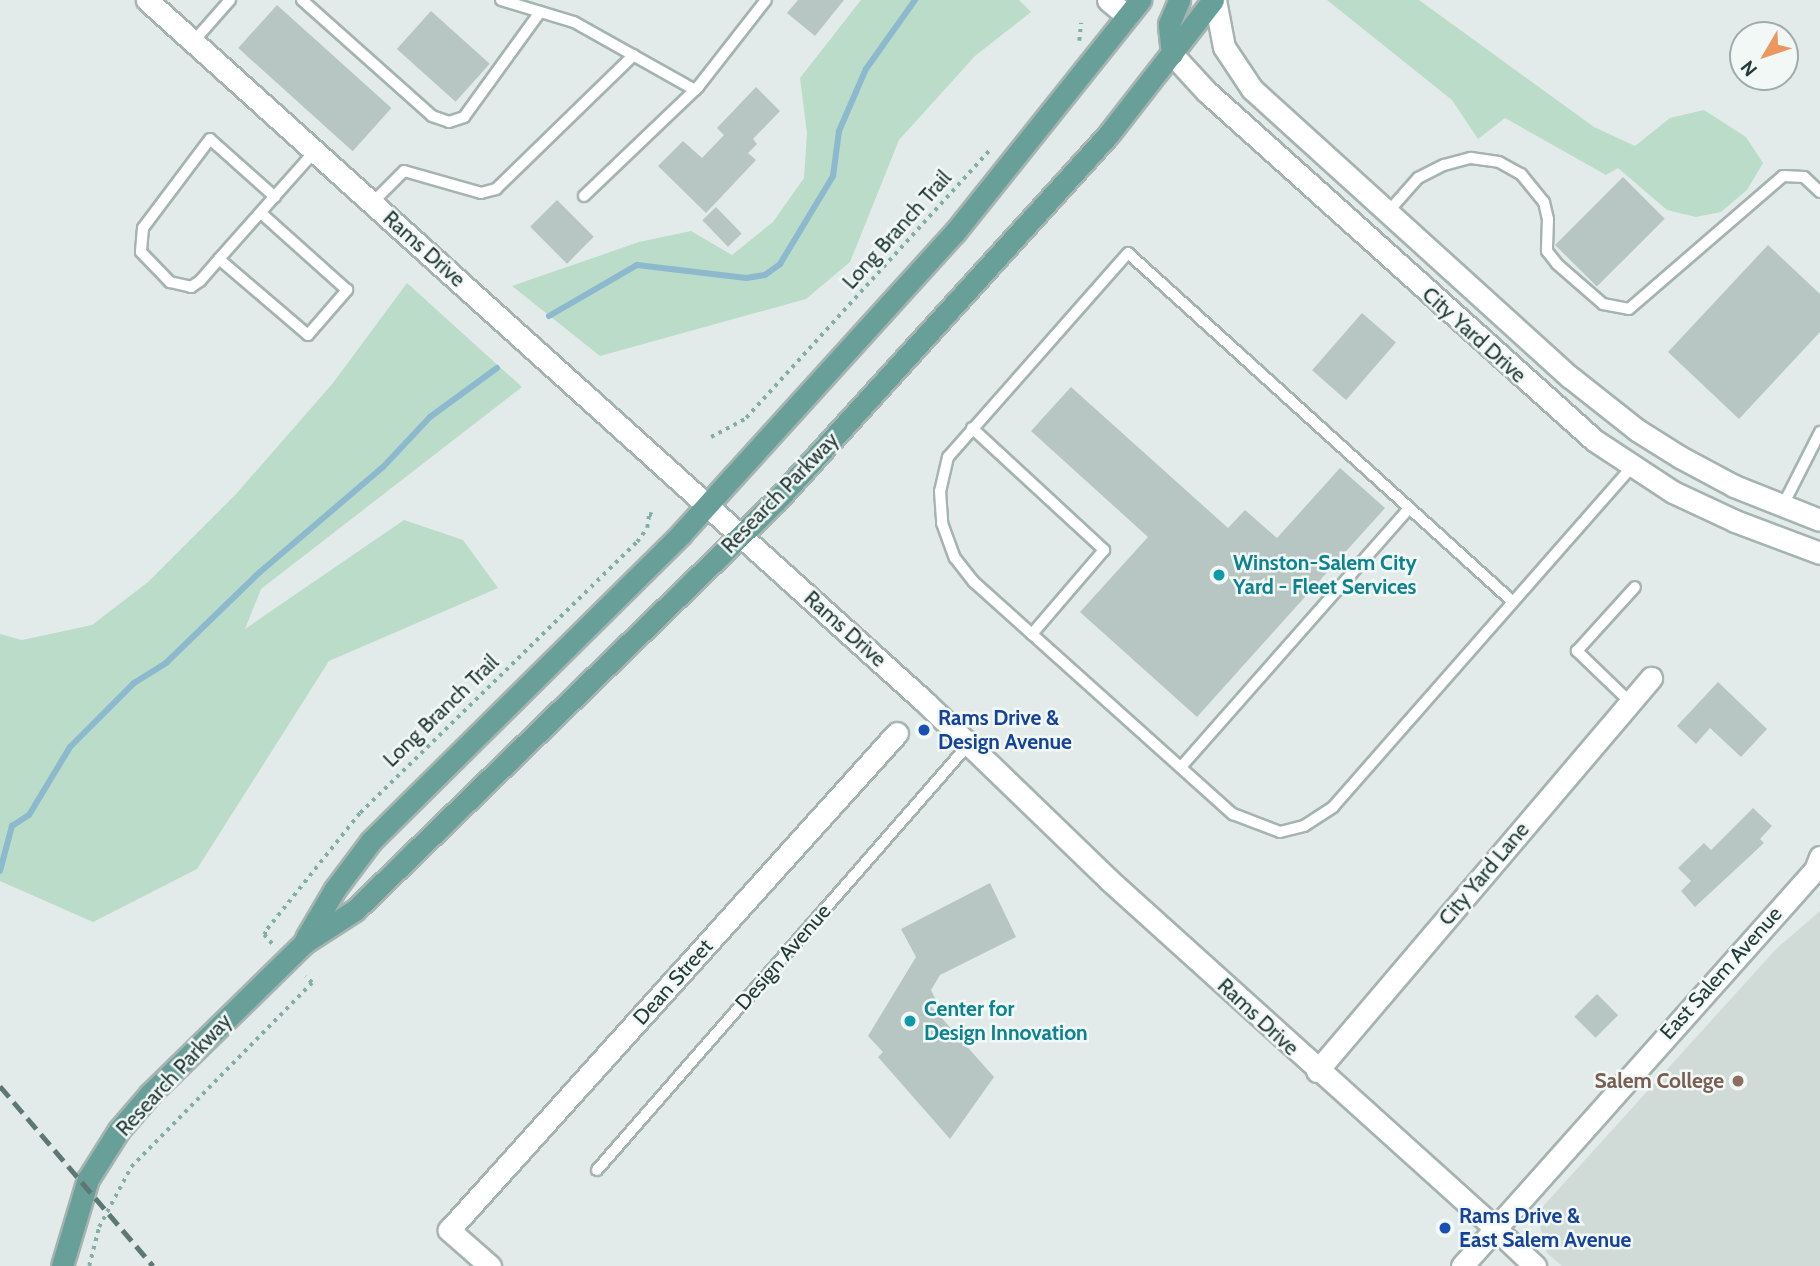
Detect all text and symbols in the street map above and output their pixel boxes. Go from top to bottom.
north arrow [1729,21,1799,91]
text: N [1736,56,1762,81]
street label: Long Branch Trail [837,166,957,294]
street label: Rams Drive [378,206,470,292]
street label: City Yard Drive [1417,282,1531,388]
street label: Research Parkway [716,427,844,559]
place label: Winston-Salem City Yard - Fleet Services [1233,550,1417,600]
marker: Winston-Salem City Yard - Fleet Services [1211,567,1227,583]
street label: Rams Drive [799,586,891,672]
street label: Long Branch Trail [378,650,504,772]
place label: Rams Drive & Design Avenue [938,705,1072,755]
marker: Rams Drive & Design Avenue [916,722,932,738]
street label: City Yard Lane [1434,817,1534,931]
street label: Design Avenue [730,899,836,1015]
street label: East Salem Avenue [1655,901,1787,1045]
street label: Dean Street [628,934,718,1030]
street label: Rams Drive [1212,973,1304,1061]
place label: Center for Design Innovation [924,996,1088,1046]
street label: Research Parkway [111,1009,237,1141]
marker: Center for Design Innovation [902,1013,918,1029]
place label: Salem College [1595,1068,1724,1094]
marker: Salem College [1730,1073,1746,1089]
place label: Rams Drive & East Salem Avenue [1459,1203,1631,1253]
marker: Rams Drive & East Salem Avenue [1437,1220,1453,1236]

